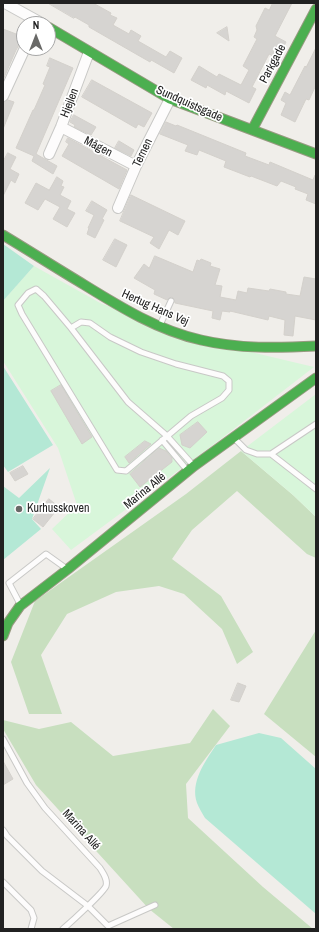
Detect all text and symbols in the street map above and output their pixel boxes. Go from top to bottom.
north arrow [16,16,56,56]
text: N [33,18,39,32]
street label: Parkgade [257,42,289,86]
street label: Sundquistsgade [154,83,224,125]
street label: Hjejlen [58,86,82,120]
street label: Mågen [81,134,115,160]
street label: Ternen [130,136,156,170]
street label: Hertug Hans Vej [119,287,191,329]
street label: Marina Allé [121,470,169,512]
place label: Kurhusskoven [27,502,89,516]
marker: Kurhusskoven [14,504,24,514]
street label: Marina Allé [59,807,103,853]

